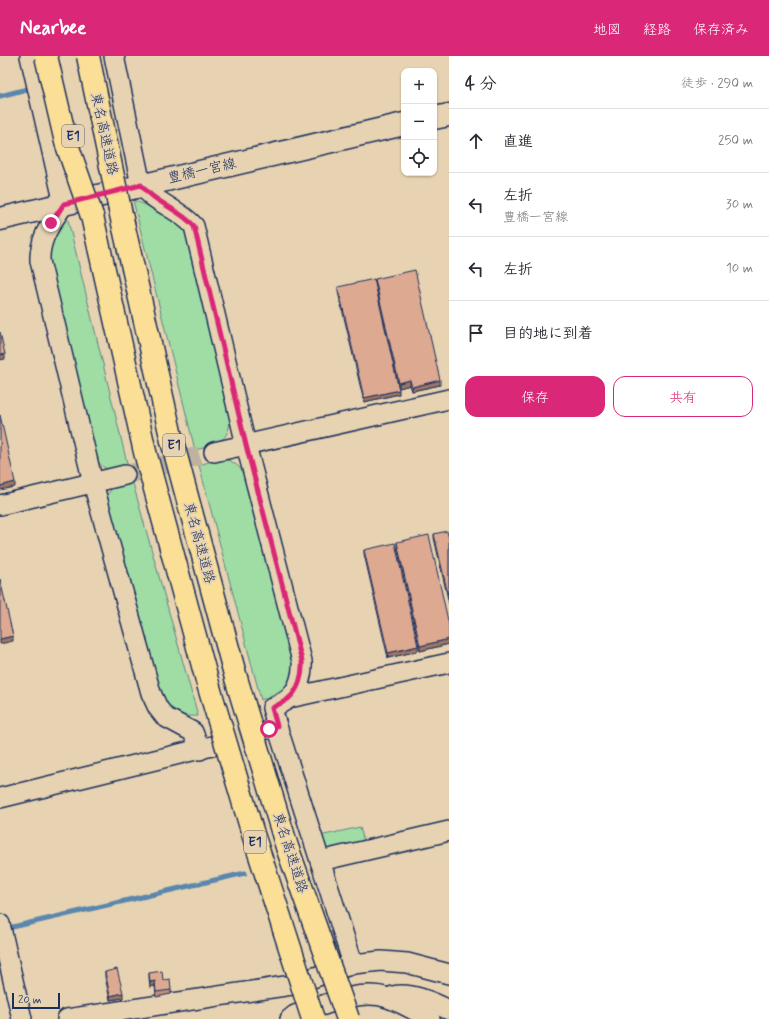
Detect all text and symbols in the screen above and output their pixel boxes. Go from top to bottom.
text: Nearbee [20,16,86,41]
text: 地図 [593,21,621,39]
text: 経路 [643,21,671,39]
text: 保存済み [693,21,749,39]
map controls [401,68,437,176]
button: + [401,68,437,104]
text: 4 分 [465,73,496,95]
text: 徒歩 · 290 m [681,75,753,92]
street label: 東名高速道路 [86,91,122,177]
button: − [401,104,437,140]
road number: E1 [62,125,84,147]
icon: ahead [465,130,487,152]
text: 直進 [503,132,533,152]
text: 250 m [718,132,753,149]
button: locate [401,140,437,176]
street label: 豊橋一宮線 [166,154,238,188]
text: 左折 [503,186,533,206]
icon: left [465,194,487,216]
text: 30 m [726,196,753,213]
text: 豊橋一宮線 [503,209,568,226]
route end [42,214,60,232]
icon: left [465,258,487,280]
text: 左折 [503,260,533,280]
text: 10 m [726,260,753,277]
icon: arrive [465,322,487,344]
text: 目的地に到着 [503,324,593,344]
button: 保存 [465,376,605,417]
button: 共有 [613,376,753,417]
road number: E1 [163,434,185,456]
street label: 東名高速道路 [179,500,219,586]
route start [260,720,278,738]
street label: 東名高速道路 [268,810,312,896]
road number: E1 [244,831,266,853]
scale bar [12,991,60,1010]
text: 20 m [18,993,41,1007]

